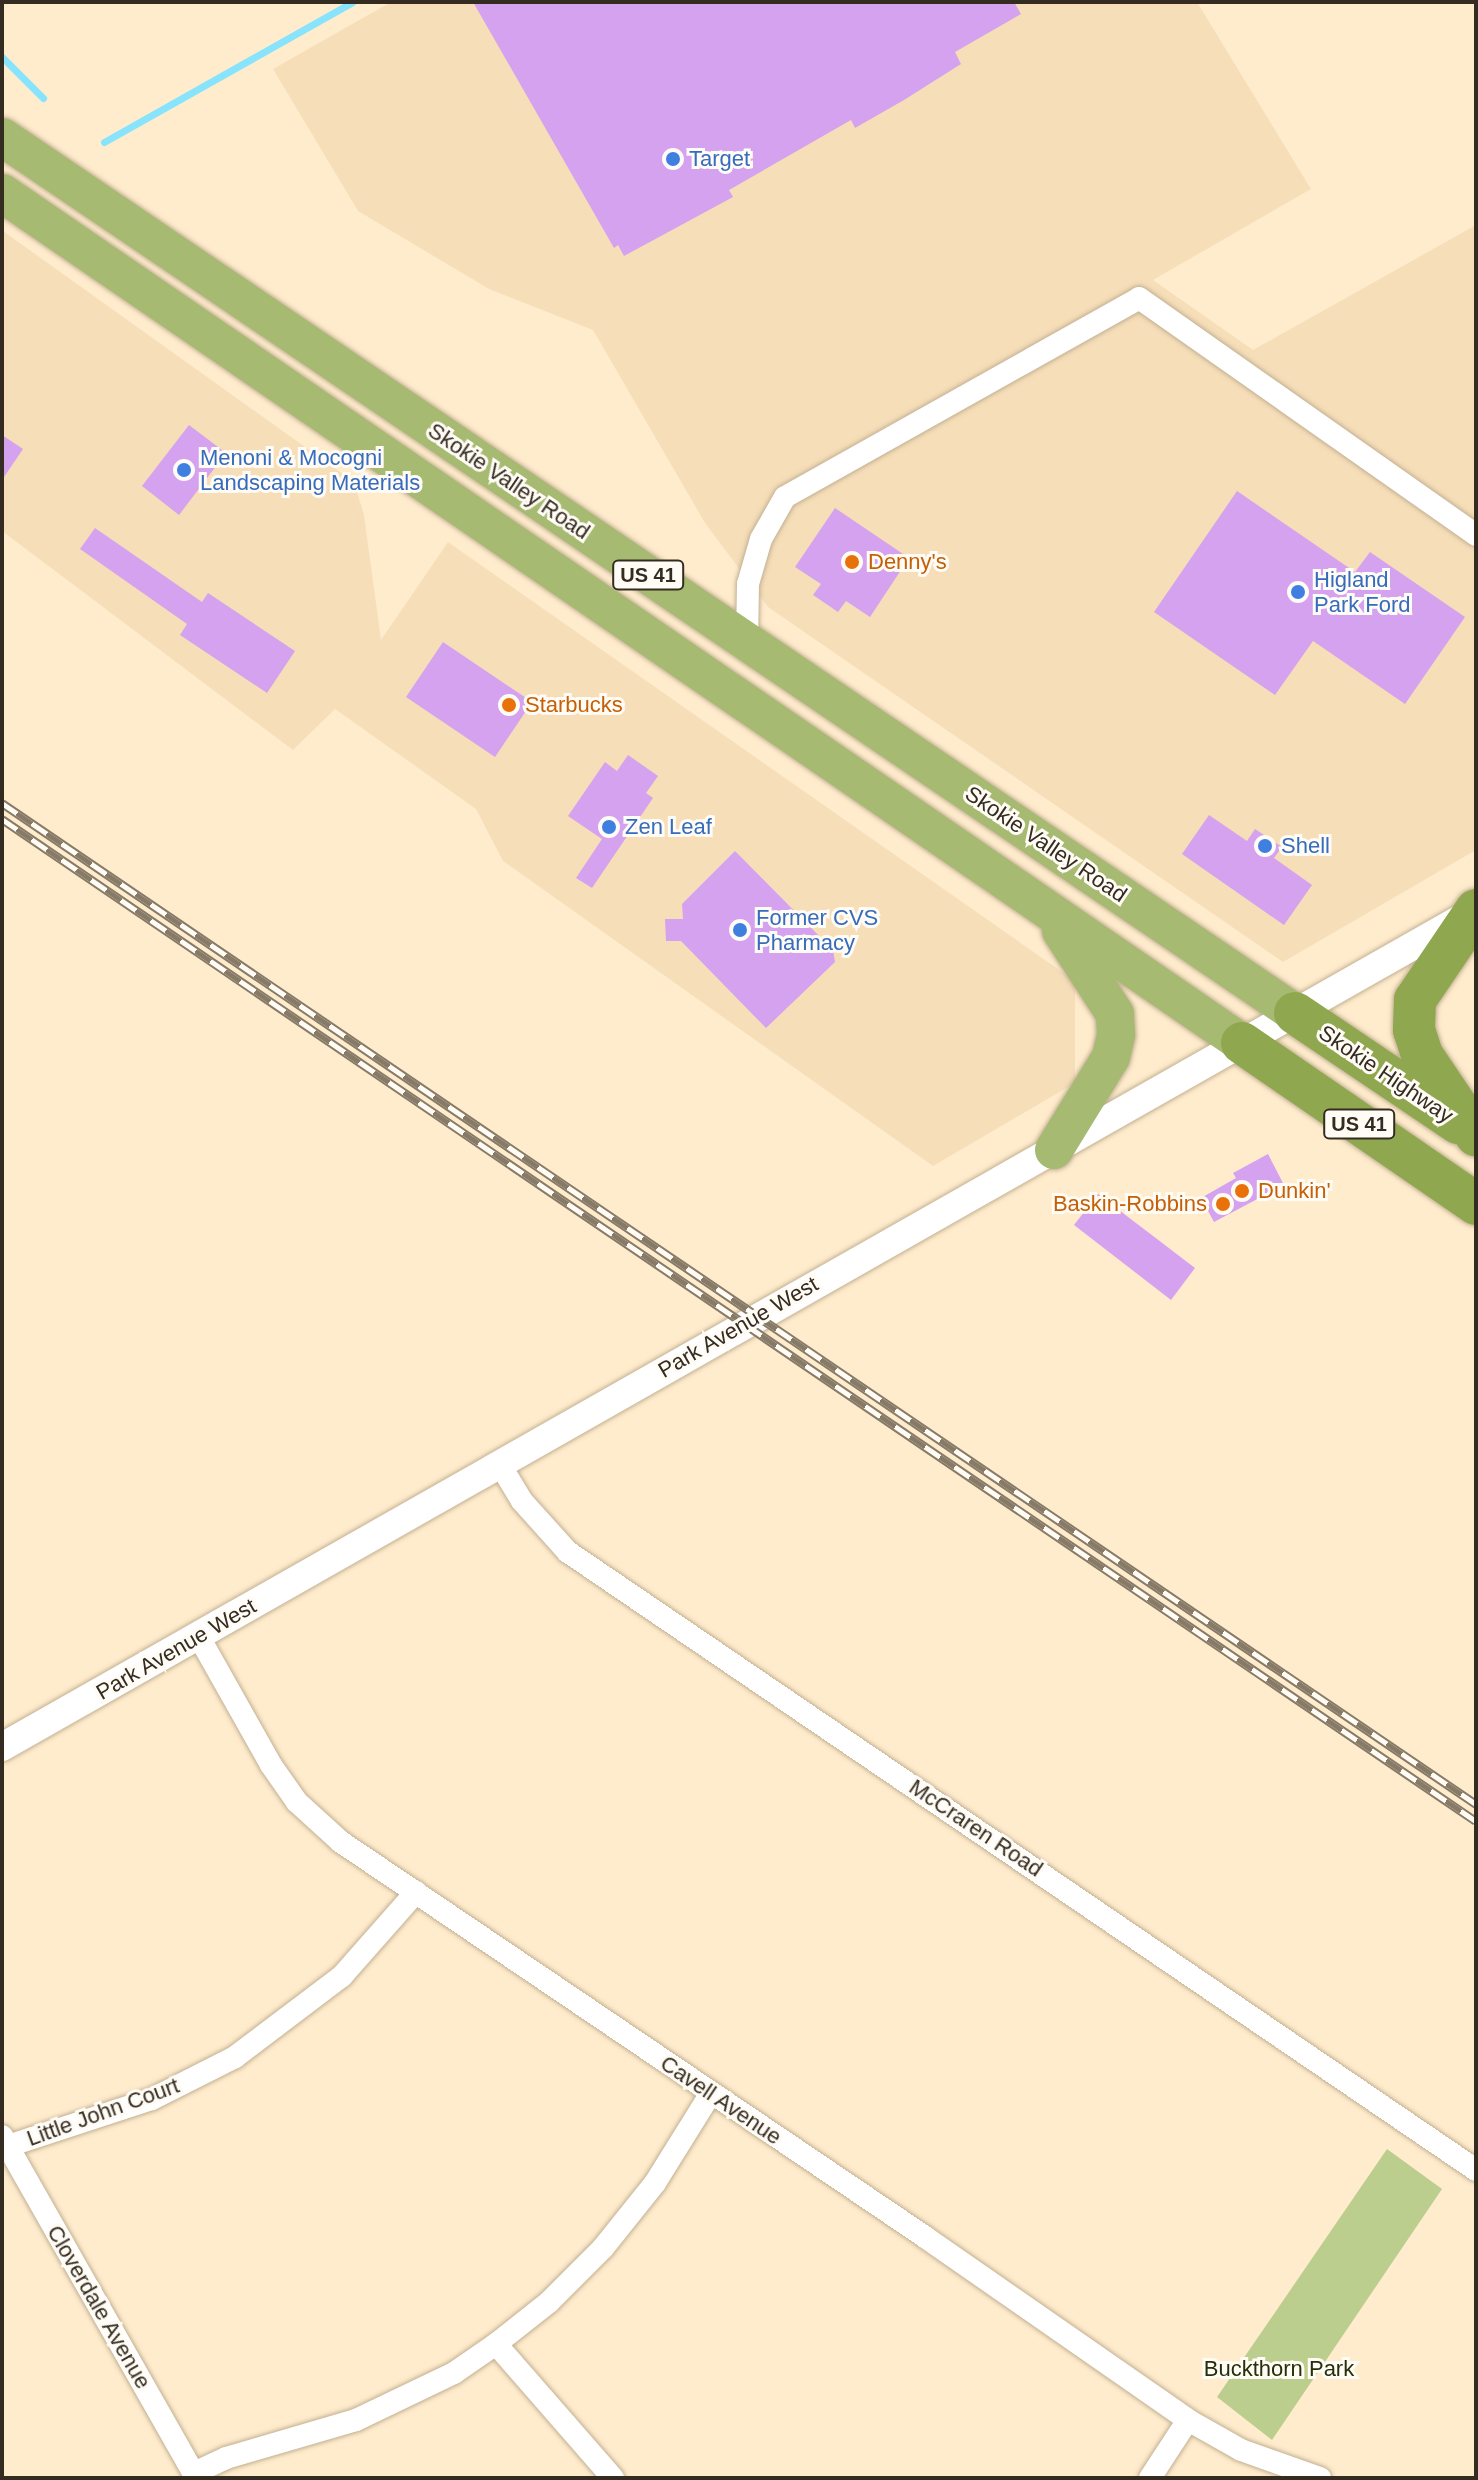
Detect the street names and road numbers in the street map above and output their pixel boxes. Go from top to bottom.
street label: Skokie Valley Road [423,417,595,545]
road number: US 41 [612,559,684,591]
street label: Skokie Valley Road [960,780,1132,908]
street label: Skokie Highway [1314,1019,1458,1129]
road number: US 41 [1323,1108,1395,1140]
street label: Park Avenue West [653,1270,823,1384]
street label: Park Avenue West [91,1592,261,1706]
street label: McCraren Road [904,1774,1048,1882]
street label: Cavell Avenue [655,2050,787,2150]
street label: Little John Court [23,2072,183,2152]
street label: Cloverdale Avenue [41,2220,157,2394]

